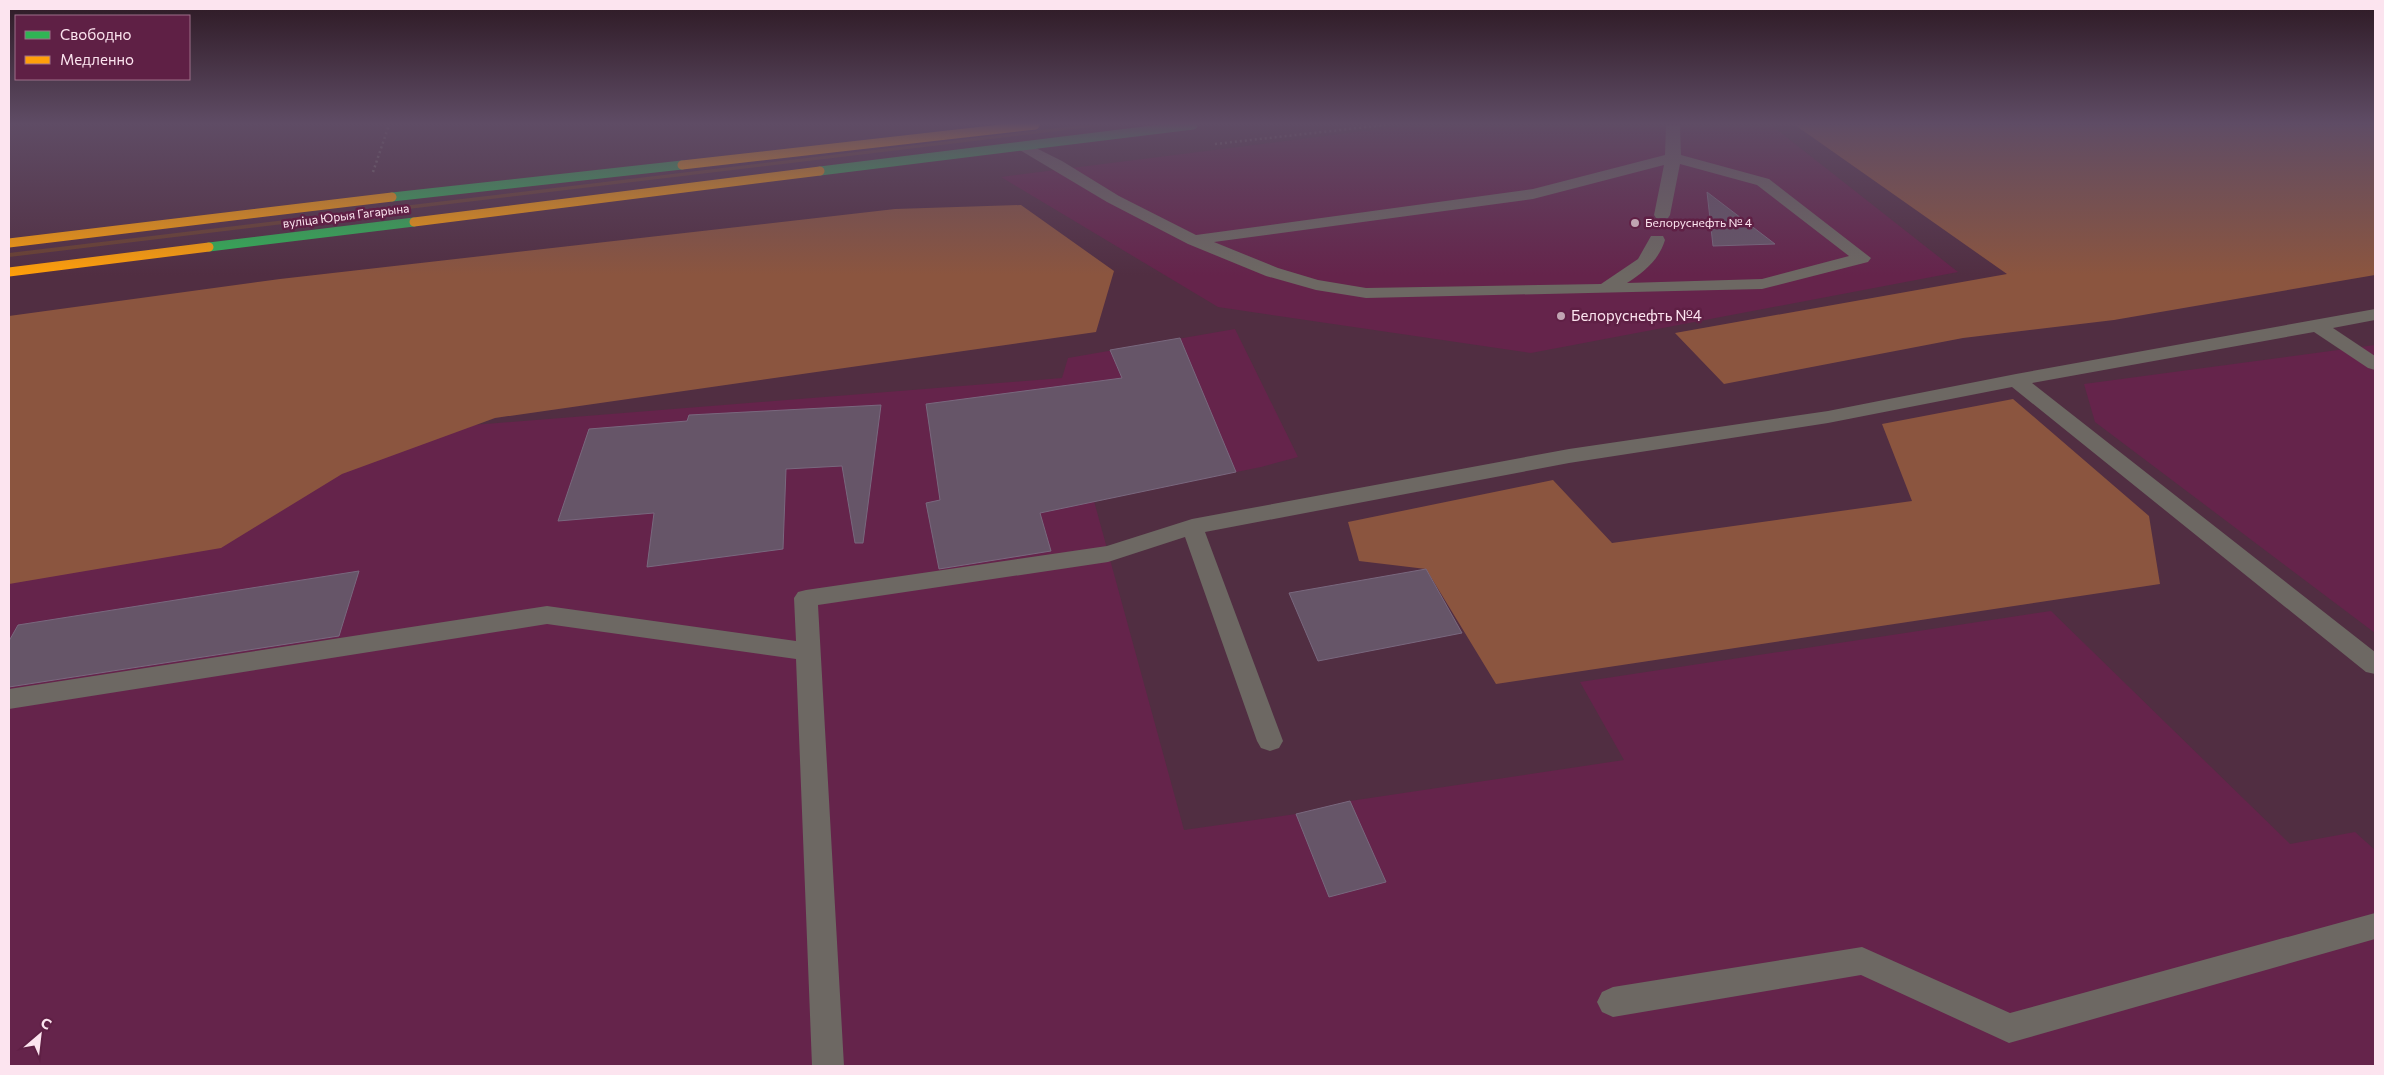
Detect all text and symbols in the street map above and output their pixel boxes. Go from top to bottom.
legend [15,15,190,80]
text: Свободно [60,25,131,43]
text: Медленно [60,50,134,68]
street label: вуліца Юрыя Гагарына [282,200,410,230]
place label: Белоруснефть № 4 [1645,215,1752,229]
marker: Белоруснефть № 4 [1629,217,1641,229]
place label: Белоруснефть №4 [1571,306,1702,324]
marker: Белоруснефть №4 [1555,310,1567,322]
north arrow [15,1010,65,1060]
text: С [38,1013,55,1033]

